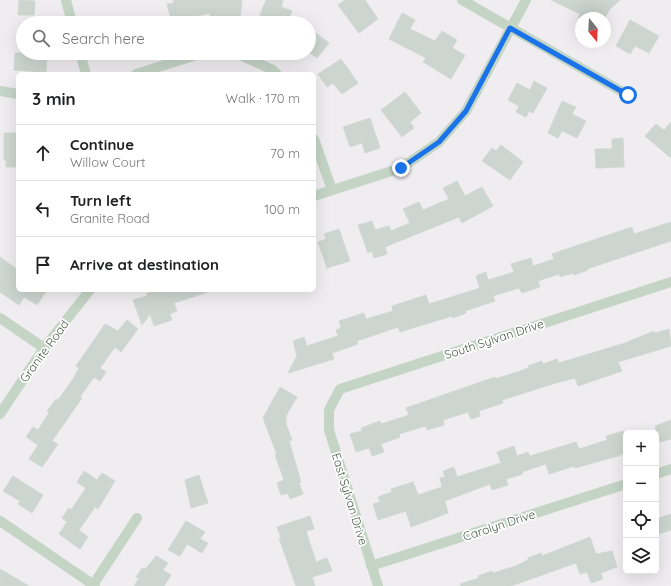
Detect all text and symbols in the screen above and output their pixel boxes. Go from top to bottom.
north arrow [575,12,611,48]
search box [16,16,316,60]
icon: search [30,27,52,49]
text: Search here [62,29,145,48]
route start [619,86,637,104]
text: 3 min [32,88,76,109]
text: Walk · 170 m [225,90,300,106]
text: Continue [70,135,134,154]
icon: ahead [32,142,54,164]
text: 70 m [270,145,300,161]
text: Willow Court [70,154,146,170]
route end [392,159,410,177]
text: Turn left [70,191,132,210]
icon: left [32,198,54,220]
text: 100 m [264,201,300,217]
text: Granite Road [70,210,150,226]
icon: arrive [32,254,54,276]
text: Arrive at destination [70,255,219,274]
street label: South Sylvan Drive [442,316,546,362]
street label: Granite Road [16,317,72,385]
map controls [623,430,659,574]
button: + [623,430,659,466]
street label: East Sylvan Drive [329,451,371,547]
button: − [623,466,659,502]
button: locate [623,502,659,538]
street label: Carolyn Drive [461,506,537,544]
button: layers [623,538,659,574]

